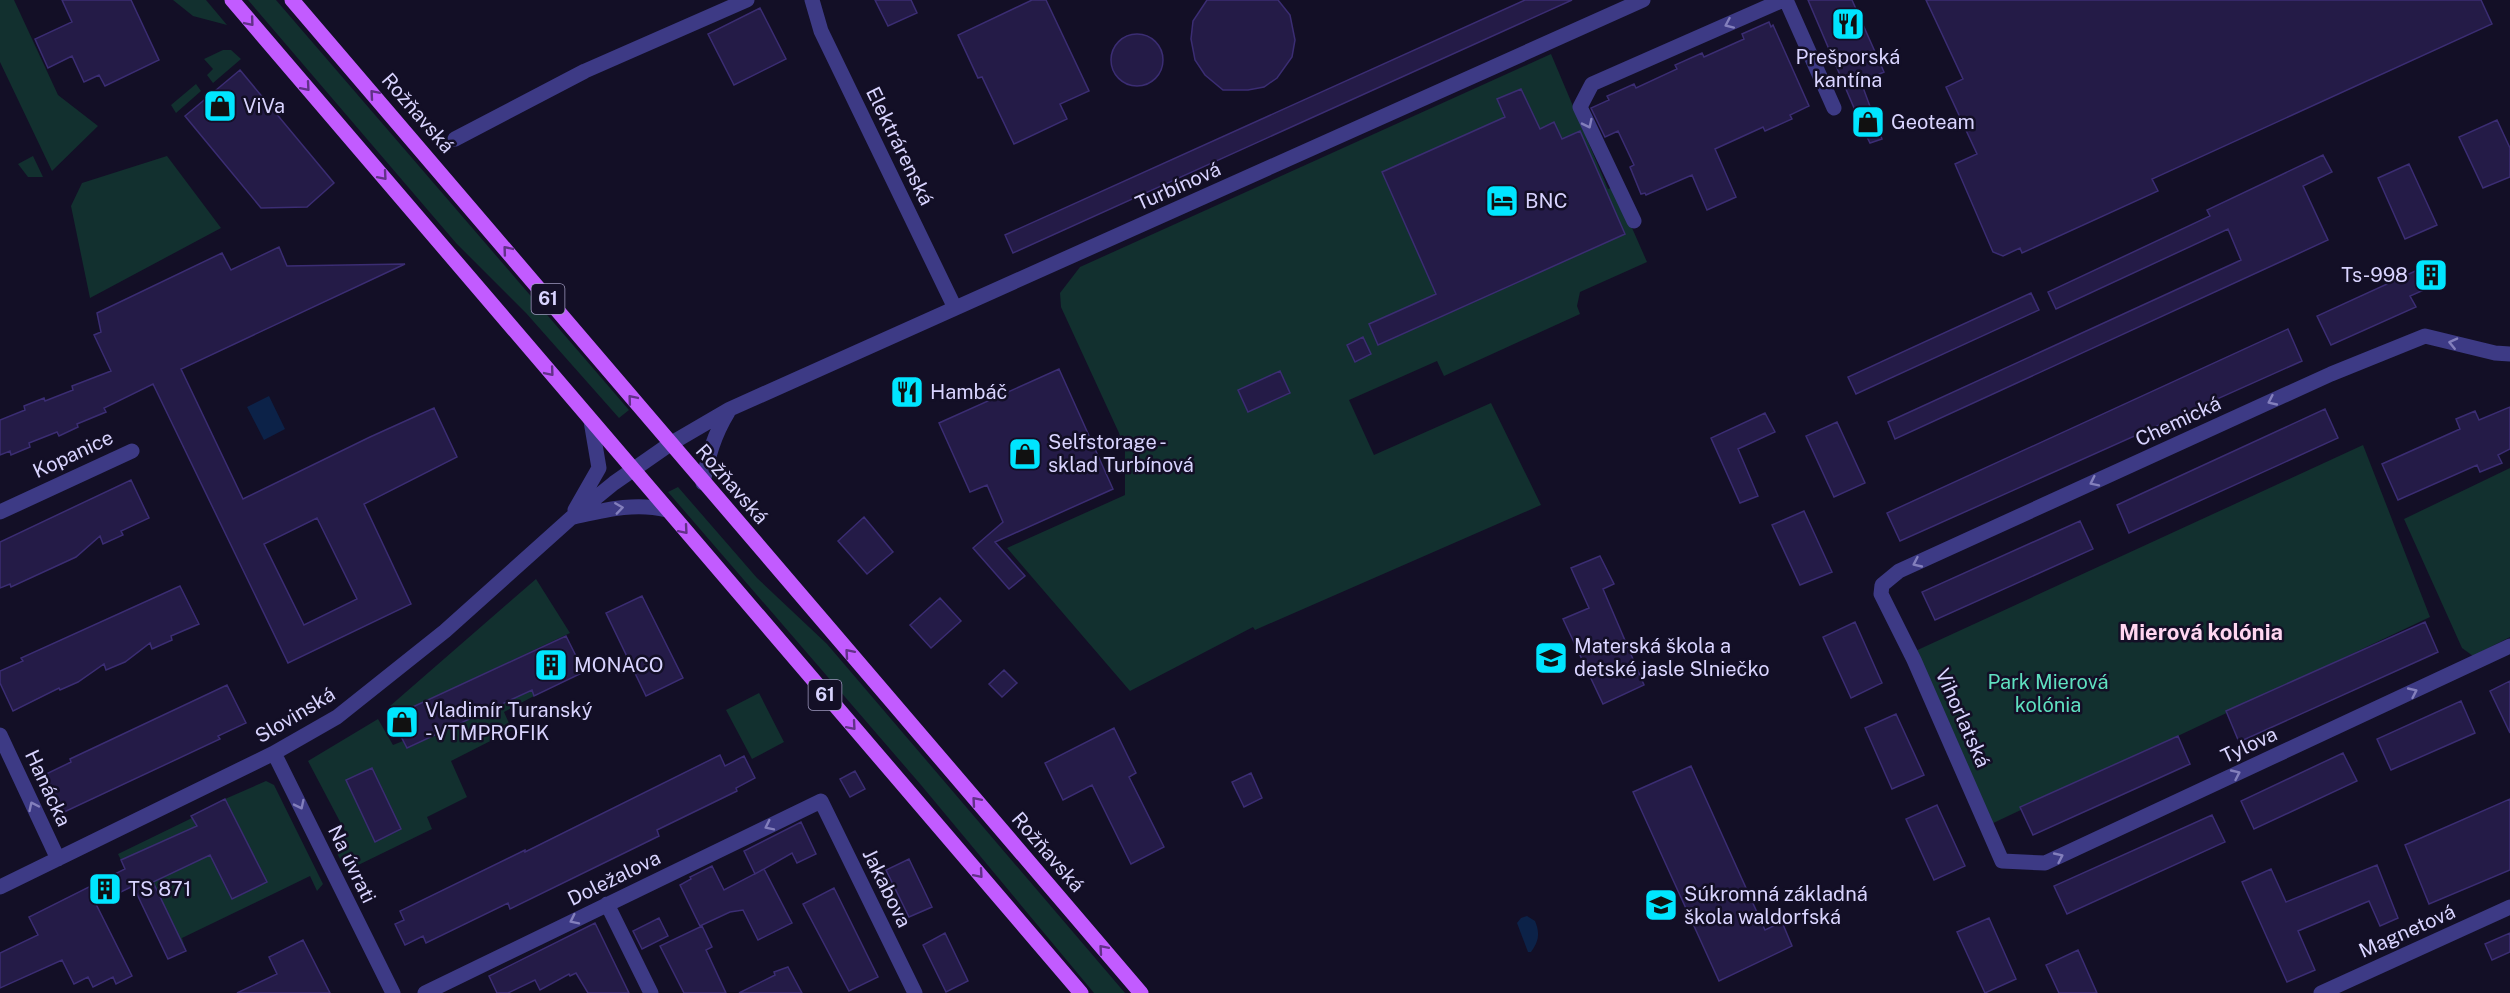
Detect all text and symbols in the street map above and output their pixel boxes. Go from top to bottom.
restaurant icon: Prešporská kantína [1830,6,1866,42]
one-way arrow [243,15,254,26]
one-way arrow [1724,16,1735,28]
place label: Prešporská kantína [1796,45,1900,92]
street label: Rožňavská [377,68,459,158]
one-way arrow [299,80,310,91]
street label: Elektrárenská [861,83,939,209]
shop icon: ViVa [202,88,238,124]
one-way arrow [370,90,381,101]
place label: ViVa [243,94,285,118]
shop icon: Geoteam [1850,104,1886,140]
place label: Geoteam [1891,110,1975,134]
one-way arrow [1580,118,1592,129]
street label: Turbínová [1132,157,1224,215]
one-way arrow [376,169,387,180]
hotel icon: BNC [1484,183,1520,219]
place label: BNC [1525,189,1567,213]
one-way arrow [503,246,514,257]
building icon: Ts-998 [2413,257,2449,293]
place label: Ts-998 [2341,263,2408,287]
road number: 61 [532,284,564,314]
one-way arrow [2448,337,2458,350]
one-way arrow [543,365,554,376]
restaurant icon: Hambáč [889,374,925,410]
place label: Hambáč [930,380,1007,404]
street label: Chemická [2131,391,2225,451]
one-way arrow [2267,393,2278,405]
one-way arrow [628,395,639,406]
street label: Kopanice [29,425,117,483]
place label: Selfstorage - sklad Turbínová [1048,430,1194,477]
shop icon: Selfstorage - sklad Turbínová [1007,436,1043,472]
street label: Rožňavská [691,439,773,529]
one-way arrow [2090,475,2101,487]
one-way arrow [614,503,623,515]
one-way arrow [677,523,688,534]
one-way arrow [1912,556,1923,568]
district label: Mierová kolónia [2119,619,2283,645]
place label: Materská škola a detské jasle Slniečko [1574,634,1770,681]
school or university icon: Materská škola a detské jasle Slniečko [1533,640,1569,676]
building icon: MONACO [533,647,569,683]
one-way arrow [845,649,856,660]
place label: MONACO [574,653,663,677]
street label: Vihorlatská [1931,665,1995,771]
park label: Park Mierová kolónia [1987,670,2109,717]
road number: 61 [808,680,842,710]
street label: Slovinská [251,682,339,748]
one-way arrow [2406,687,2417,699]
place label: Vladimír Turanský - VTMPROFIK [425,698,593,745]
shop icon: Vladimír Turanský - VTMPROFIK [384,704,420,740]
one-way arrow [844,719,855,730]
street label: Tylova [2217,722,2281,768]
street label: Hanácka [20,746,76,830]
one-way arrow [2230,770,2241,782]
one-way arrow [972,797,983,808]
one-way arrow [293,799,305,810]
one-way arrow [29,801,41,812]
street label: Rožňavská [1007,807,1089,897]
one-way arrow [764,819,775,831]
street label: Na úvrati [323,821,381,907]
street label: Doležalova [564,845,664,911]
street label: Jakabova [858,845,916,931]
one-way arrow [2053,852,2064,864]
one-way arrow [971,867,982,878]
building icon: TS 871 [87,871,123,907]
place label: TS 871 [128,877,191,901]
place label: Súkromná základná škola waldorfská [1684,882,1868,929]
school or university icon: Súkromná základná škola waldorfská [1643,887,1679,923]
street label: Magnetová [2355,899,2459,963]
one-way arrow [570,913,581,925]
one-way arrow [1099,945,1110,956]

